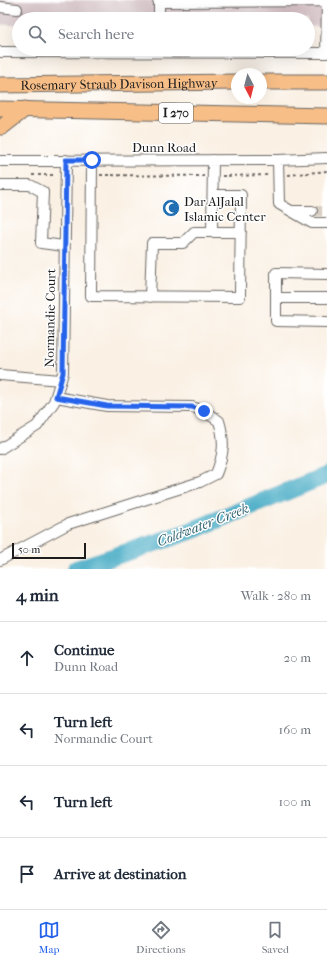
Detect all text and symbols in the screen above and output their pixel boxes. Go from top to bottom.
search box [12,12,315,56]
icon: search [26,23,48,45]
text: Search here [58,25,134,43]
north arrow [231,68,267,104]
street label: Rosemary Straub Davison Highway [20,75,219,92]
road number: I 270 [159,103,193,123]
street label: Dunn Road [132,140,197,155]
route start [83,151,101,169]
place label: Dar AlJalal Islamic Center [184,194,266,224]
mosque icon: Dar AlJalal Islamic Center [161,198,181,218]
street label: Normandie Court [42,268,58,368]
route end [195,402,213,420]
water label: Coldwater Creek [155,500,251,550]
scale bar [12,541,86,560]
text: 50 m [18,543,40,556]
text: 4 min [16,585,59,605]
text: Walk · 280 m [241,588,311,603]
text: Continue [54,641,114,659]
icon: ahead [16,647,38,669]
text: 20 m [284,650,311,665]
text: Dunn Road [54,659,118,674]
text: Turn left [54,713,112,731]
icon: left [16,719,38,741]
text: 160 m [279,722,311,737]
text: Normandie Court [54,731,153,746]
icon: left [16,791,38,813]
text: Turn left [54,793,112,811]
text: 100 m [278,794,311,809]
icon: arrive [16,863,38,885]
text: Arrive at destination [54,865,186,883]
tab: Map [38,919,60,956]
tab: Directions [136,919,186,956]
tab: Saved [262,919,289,956]

